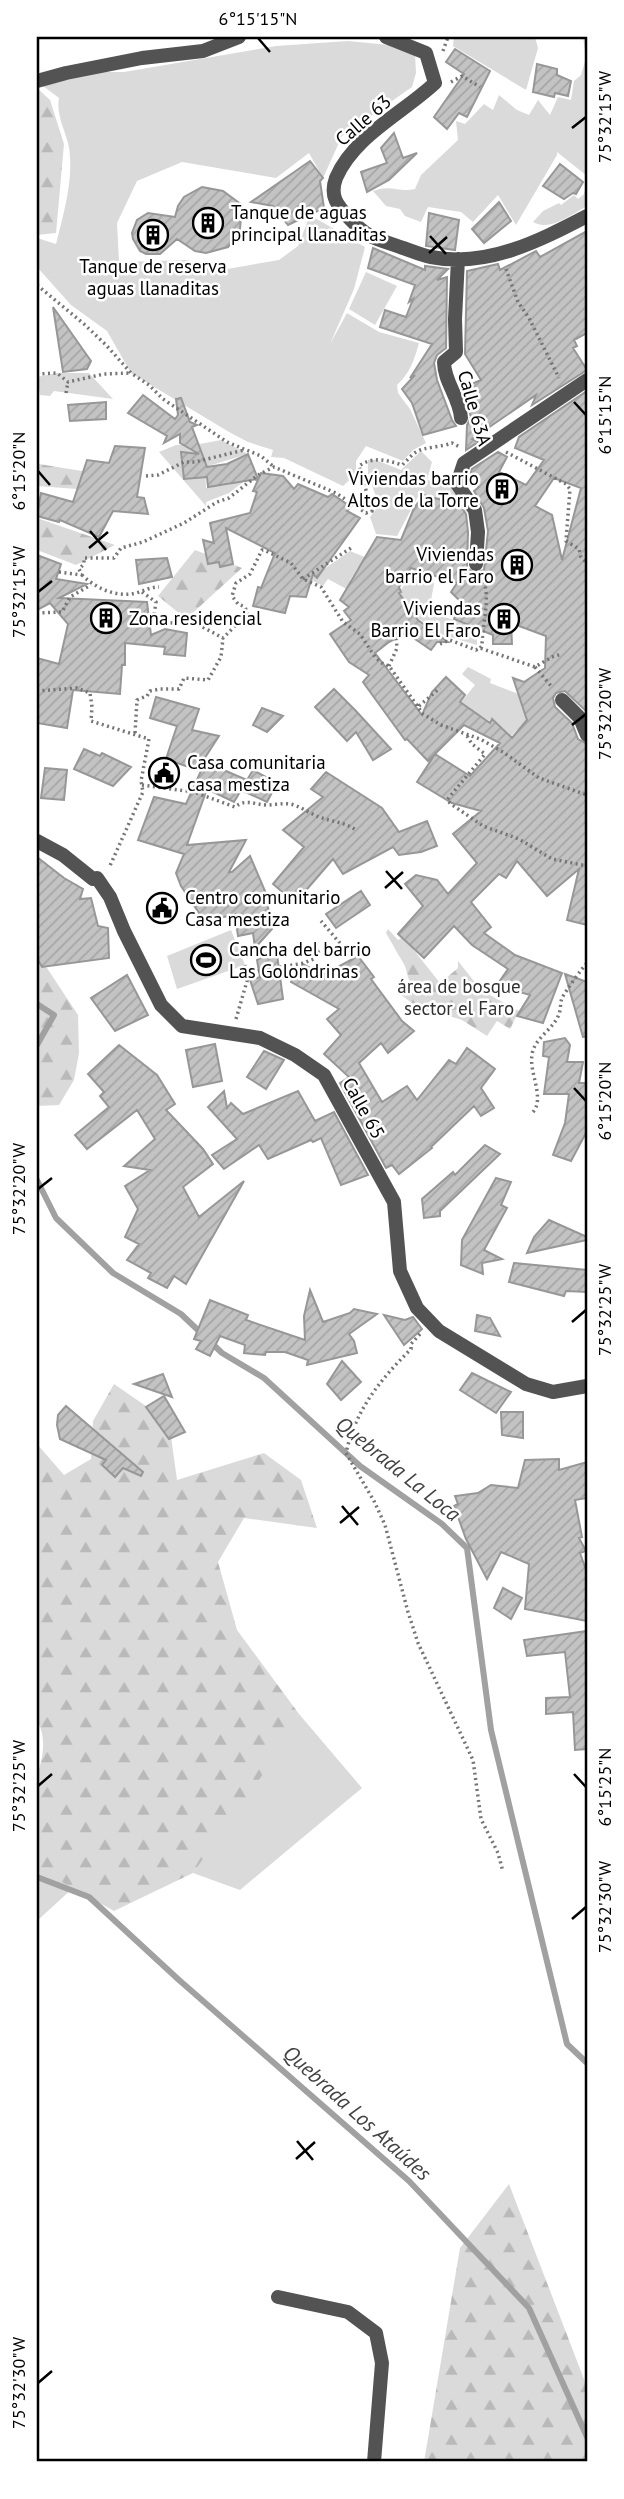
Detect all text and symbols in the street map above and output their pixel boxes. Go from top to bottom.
text: 6°15'15"N [219,7,297,30]
text: 75°32'15"W [593,71,616,163]
street label: Calle 63 [330,89,396,151]
place label: Tanque de aguas principal llanaditas [231,200,387,246]
building icon: Tanque de aguas principal llanaditas [191,206,225,240]
building icon: Tanque de reserva aguas llanaditas [136,218,170,252]
place label: Tanque de reserva aguas llanaditas [79,254,227,300]
street label: Calle 63A [453,367,497,449]
text: 6°15'15"N [593,376,616,454]
text: 6°15'20"N [7,432,30,510]
place label: Viviendas barrio Altos de la Torre [347,466,479,512]
building icon: Viviendas barrio Altos de la Torre [485,472,519,506]
place label: Viviendas barrio el Faro [385,542,494,588]
text: 75°32'15"W [7,546,30,638]
building icon: Viviendas barrio el Faro [500,548,534,582]
place label: Viviendas Barrio El Faro [371,596,481,642]
building icon: Zona residencial [89,601,123,635]
building icon: Viviendas Barrio El Faro [487,602,521,636]
place label: Zona residencial [129,606,262,630]
text: 75°32'20"W [593,668,616,760]
place label: Casa comunitaria casa mestiza [187,750,326,796]
public building icon: Casa comunitaria casa mestiza [147,756,181,790]
place label: Centro comunitario Casa mestiza [185,885,340,931]
public building icon: Centro comunitario Casa mestiza [145,891,179,925]
place label: Cancha del barrio Las Golondrinas [229,937,371,983]
sports icon: Cancha del barrio Las Golondrinas [189,943,223,977]
park label: área de bosque sector el Faro [397,974,521,1020]
text: 6°15'20"N [593,1062,616,1140]
street label: Calle 65 [337,1073,391,1143]
text: 75°32'20"W [7,1143,30,1235]
text: 75°32'25"W [593,1264,616,1356]
water label: Quebrada La Loca [331,1410,467,1528]
text: 75°32'25"W [7,1740,30,1832]
text: 6°15'25"N [593,1748,616,1826]
text: 75°32'30"W [593,1861,616,1953]
water label: Quebrada Los Ataúdes [278,2039,437,2187]
text: 75°32'30"W [7,2337,30,2429]

